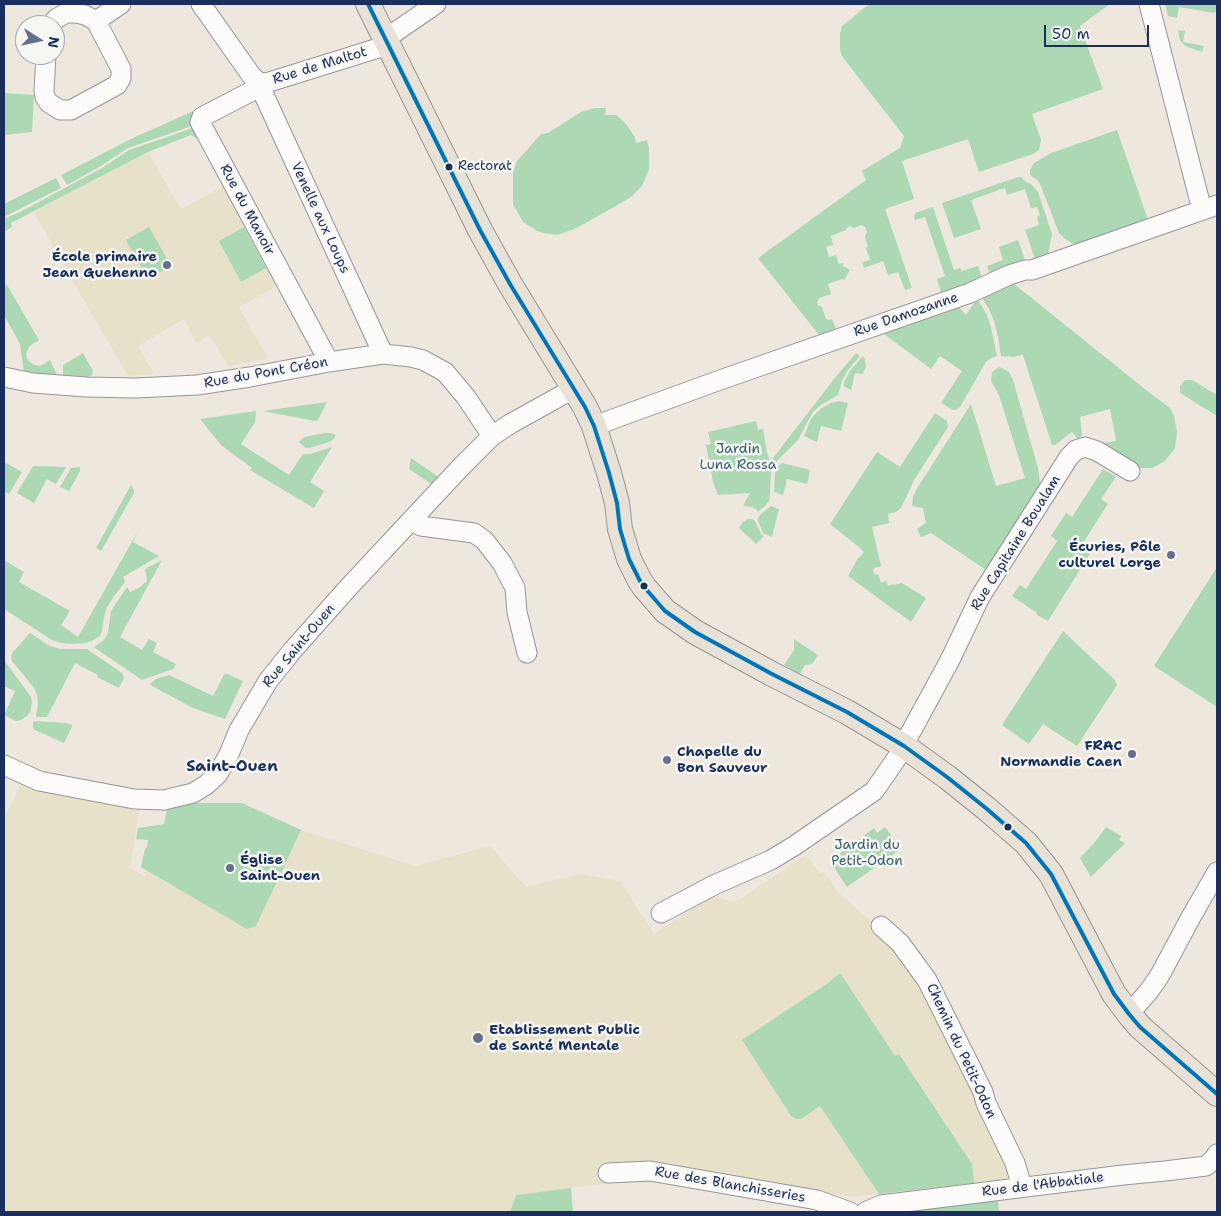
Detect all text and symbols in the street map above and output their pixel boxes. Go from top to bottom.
north arrow [15,15,65,65]
scale bar [1046,15,1151,47]
text: 50 m [1052,24,1090,44]
text: N [44,35,64,49]
street label: Rue de Maltot [271,44,369,88]
place label: Rectorat [458,159,512,175]
street label: Venelle aux Loups [287,160,353,276]
street label: Rue du Manoir [216,162,278,258]
marker: Rectorat [444,162,454,172]
place label: École primaire Jean Guehenno [43,249,157,282]
marker: École primaire Jean Guehenno [161,259,173,271]
street label: Rue Damozanne [851,289,961,341]
street label: Rue du Pont Créon [203,354,329,392]
park label: Jardin Luna Rossa [700,441,776,474]
street label: Rue Capitaine Boualam [967,472,1065,614]
place label: Écuries, Pôle culturel Lorge [1059,539,1161,572]
marker: Écuries, Pôle culturel Lorge [1165,549,1177,561]
unlabelled marker [639,581,649,591]
street label: Rue Saint-Ouen [259,601,339,691]
place label: FRAC Normandie Caen [1000,738,1122,770]
place label: Chapelle du Bon Sauveur [677,744,768,776]
marker: FRAC Normandie Caen [1126,748,1138,760]
marker: Chapelle du Bon Sauveur [661,754,673,766]
district label: Saint-Ouen [186,757,278,777]
unlabelled marker [1003,822,1013,832]
park label: Jardin du Petit-Odon [831,837,903,870]
place label: Église Saint-Ouen [240,852,320,884]
marker: Église Saint-Ouen [224,862,236,874]
street label: Chemin du Petit-Odon [922,981,1000,1121]
place label: Etablissement Public de Santé Mentale [489,1022,640,1054]
marker: Etablissement Public de Santé Mentale [471,1031,485,1045]
street label: Rue des Blanchisseries [653,1163,807,1207]
street label: Rue de l'Abbatiale [981,1169,1105,1201]

